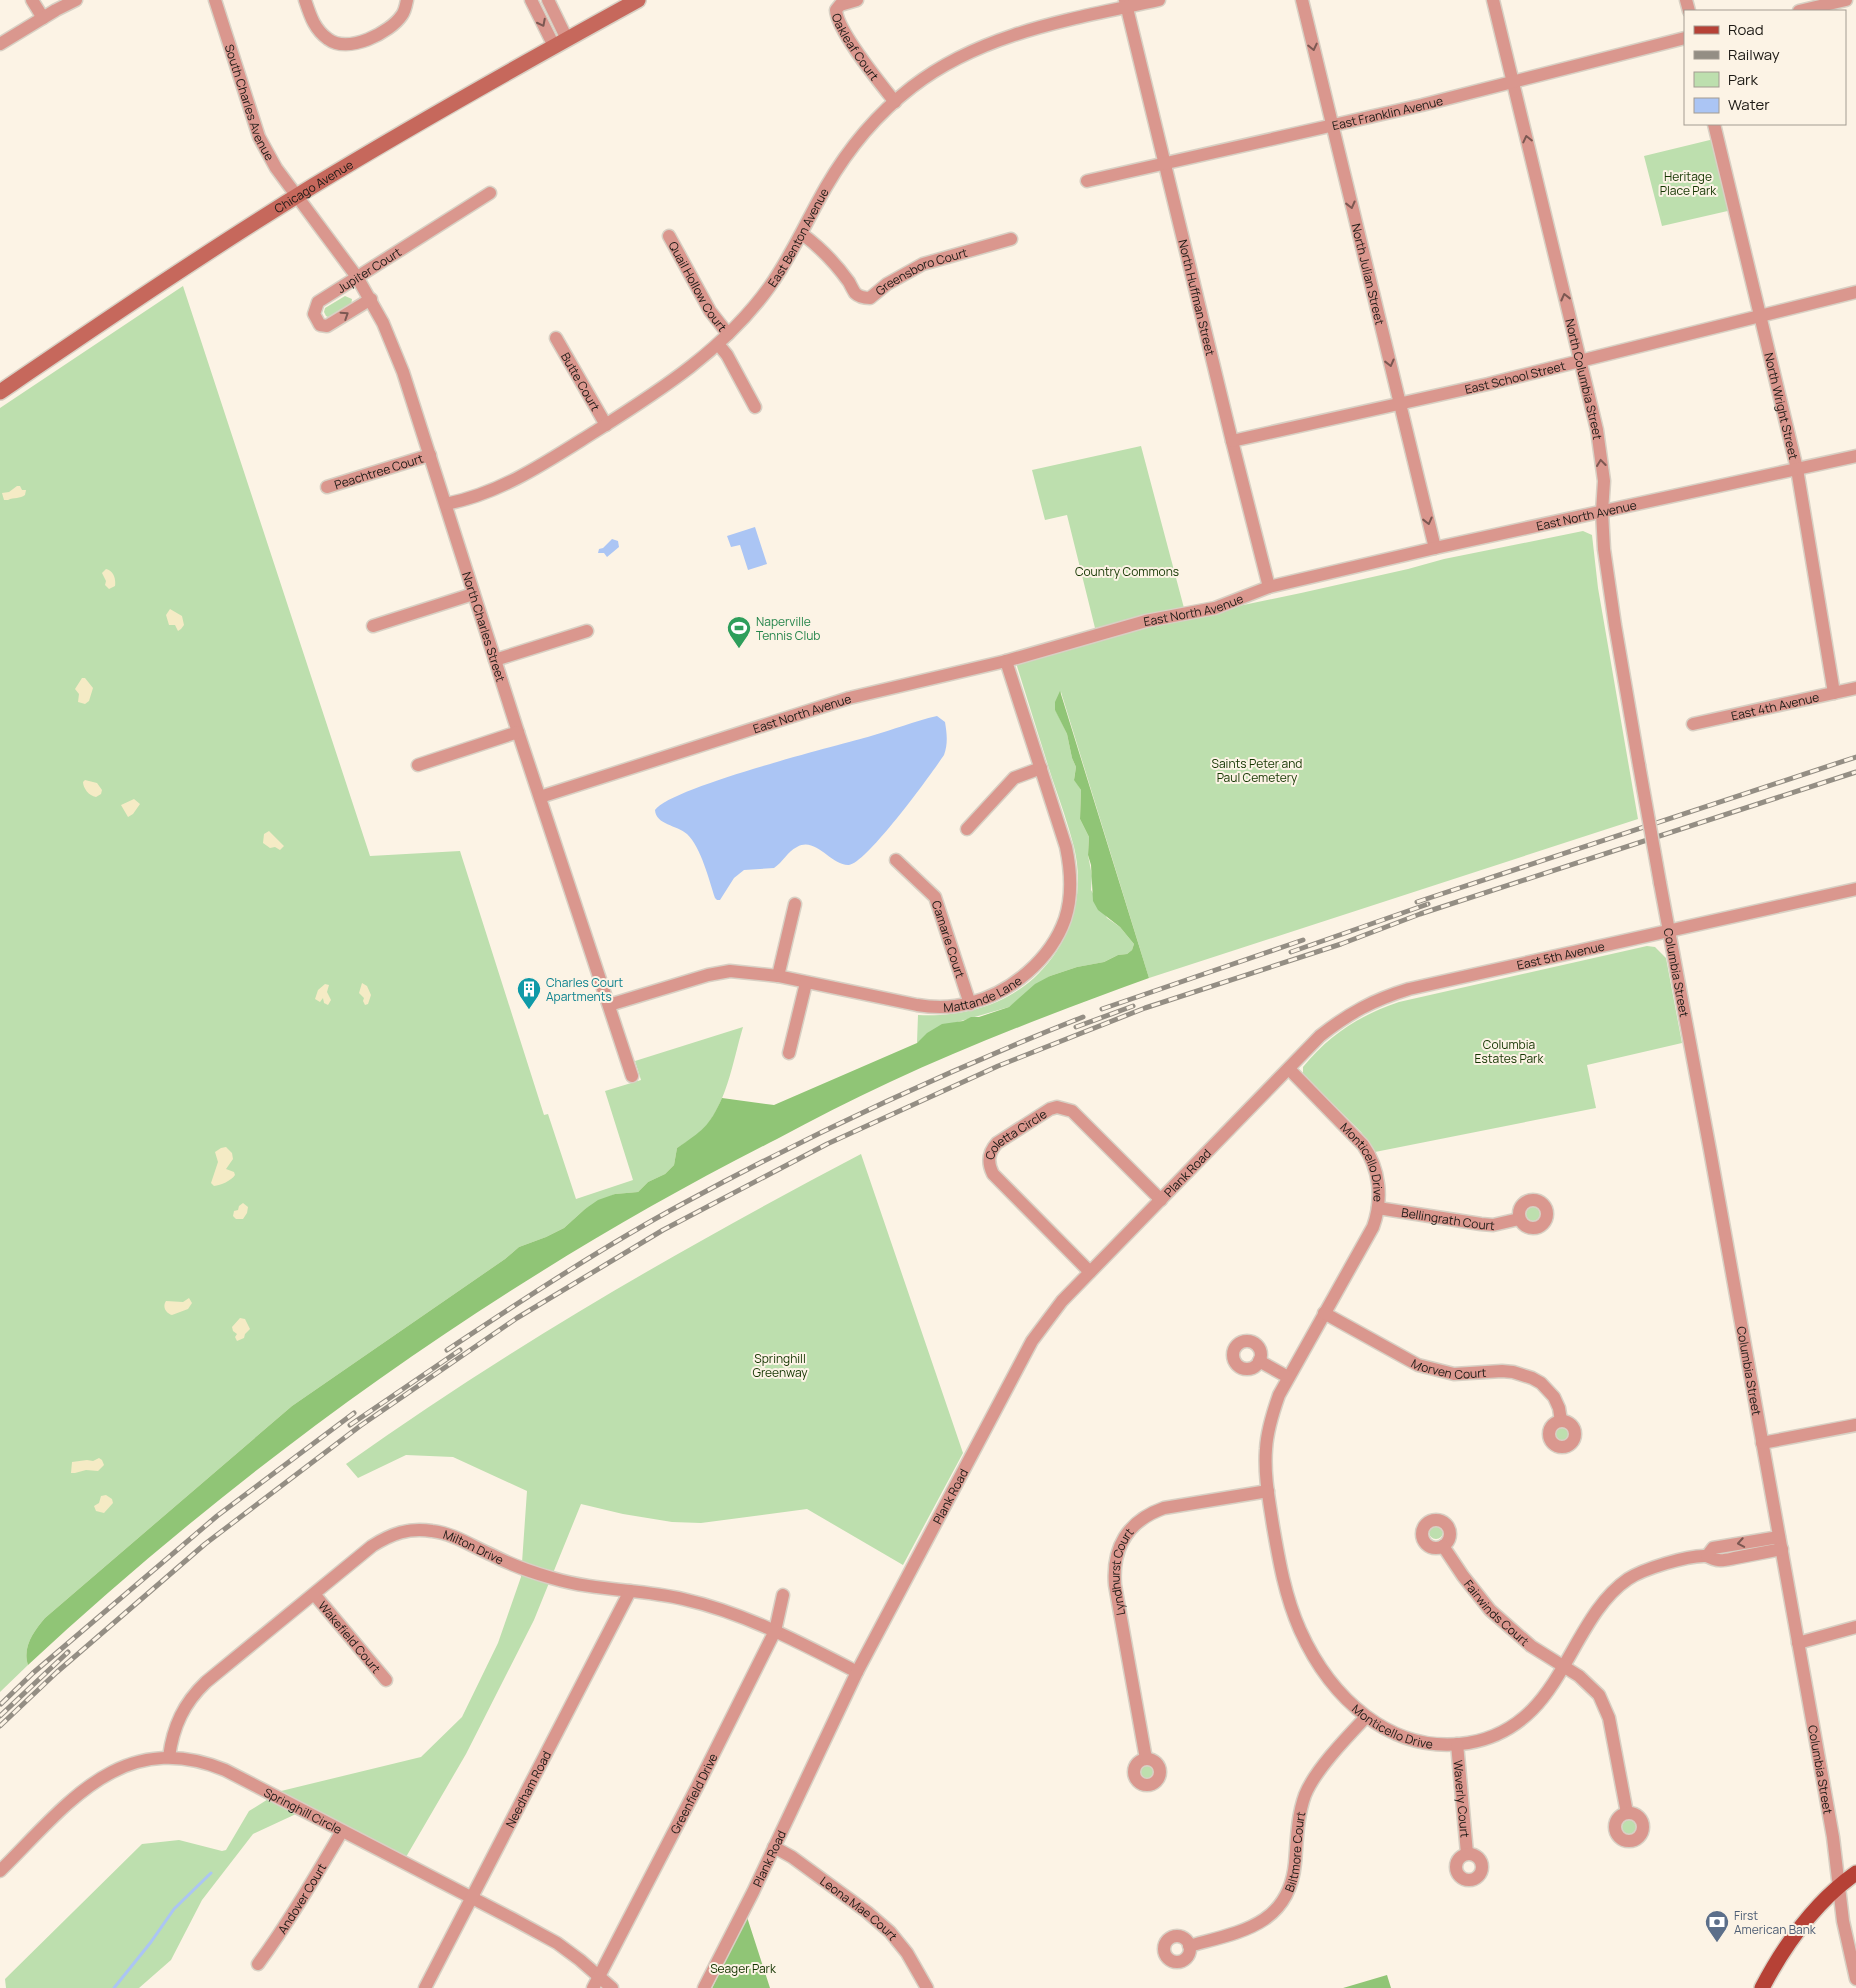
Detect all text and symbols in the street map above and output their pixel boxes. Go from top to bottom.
legend [1684,10,1846,125]
street label: Oakleaf Court [828,11,883,84]
one-way arrow [536,18,546,27]
text: Road [1728,19,1764,40]
street label: South Charles Avenue [221,42,279,163]
one-way arrow [1307,43,1318,52]
text: Railway [1728,44,1780,65]
text: Park [1728,69,1758,90]
street label: East Franklin Avenue [1330,92,1445,134]
text: Water [1728,94,1770,115]
one-way arrow [1522,134,1533,143]
street label: Chicago Avenue [271,155,356,217]
park label: Heritage Place Park [1660,168,1717,199]
street label: East Benton Avenue [763,185,832,290]
one-way arrow [1346,201,1356,209]
street label: North Julian Street [1348,222,1389,327]
street label: Quail Hollow Court [665,238,731,335]
street label: North Huffman Street [1175,238,1219,357]
street label: Jupiter Court [333,243,404,297]
street label: Greensboro Court [871,243,969,299]
one-way arrow [1560,292,1571,301]
one-way arrow [340,312,349,321]
street label: North Columbia Street [1562,317,1607,441]
street label: Butte Court [557,349,605,414]
street label: North Wright Street [1761,351,1803,461]
street label: East School Street [1463,356,1567,397]
one-way arrow [1384,359,1395,368]
street label: Peachtree Court [332,449,425,493]
one-way arrow [1596,459,1607,467]
street label: East North Avenue [1535,496,1638,534]
one-way arrow [1422,517,1433,526]
park label: Country Commons [1075,563,1179,580]
street label: North Charles Street [459,569,510,684]
street label: East North Avenue [1142,589,1246,630]
place label: Naperville Tennis Club [756,613,820,644]
sports icon: Naperville Tennis Club [726,615,752,649]
street label: East 4th Avenue [1729,688,1821,724]
street label: East North Avenue [751,689,853,737]
park label: Saints Peter and Paul Cemetery [1212,755,1302,786]
street label: Camarie Court [928,898,969,980]
street label: Columbia Street [1660,927,1693,1018]
street label: East 5th Avenue [1515,937,1606,973]
street label: Mattande Lane [943,972,1025,1016]
place label: Charles Court Apartments [546,974,623,1005]
building icon: Charles Court Apartments [516,976,542,1010]
park label: Columbia Estates Park [1475,1036,1544,1067]
street label: Coletta Circle [981,1105,1050,1161]
street label: Monticello Drive [1337,1119,1387,1202]
street label: Plank Road [1160,1145,1214,1200]
street label: Bellingrath Court [1400,1203,1496,1234]
street label: Columbia Street [1733,1325,1766,1417]
park label: Springhill Greenway [752,1350,808,1381]
street label: Morven Court [1408,1355,1487,1382]
street label: Plank Road [928,1465,972,1527]
street label: Lyndhurst Court [1106,1524,1137,1617]
street label: Milton Drive [441,1525,507,1568]
one-way arrow [1737,1538,1746,1548]
street label: Fairwinds Court [1460,1576,1533,1649]
street label: Wakefield Court [315,1597,385,1677]
street label: Monticello Drive [1349,1700,1434,1752]
street label: Columbia Street [1805,1724,1837,1816]
street label: Needham Road [501,1748,555,1830]
street label: Greenfield Drive [666,1750,721,1837]
street label: Waverly Court [1450,1759,1474,1839]
street label: Springhill Circle [261,1783,345,1838]
street label: Biltmore Court [1280,1810,1309,1894]
street label: Plank Road [748,1827,790,1889]
street label: Andover Court [273,1860,330,1937]
street label: Leona Mae Court [817,1872,902,1944]
place label: First American Bank [1734,1907,1817,1938]
bank icon: First American Bank [1704,1909,1730,1943]
park label: Seager Park [710,1960,777,1977]

